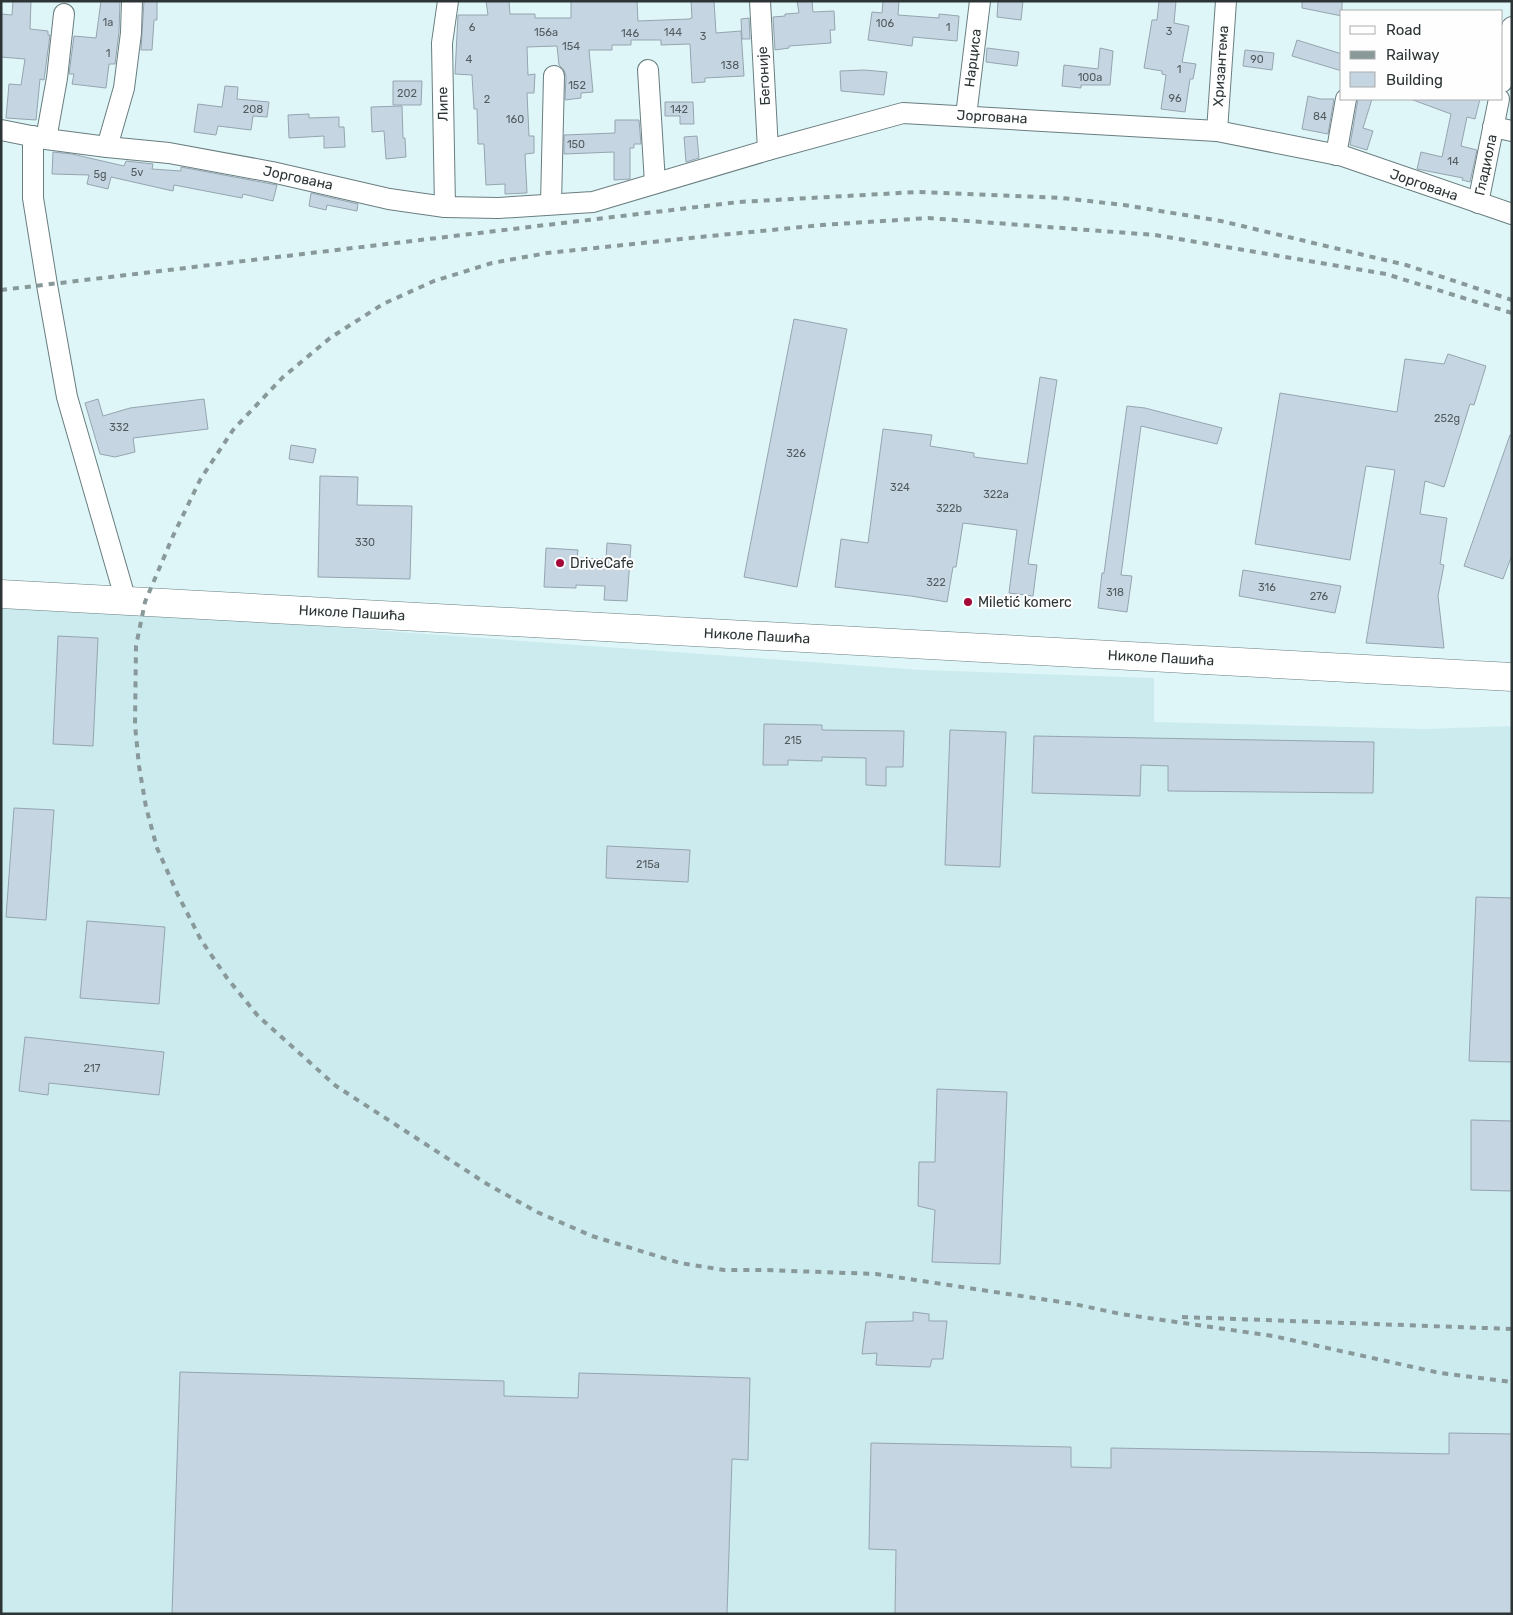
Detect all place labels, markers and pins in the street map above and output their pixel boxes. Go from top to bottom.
place label: DriveCafe [570,555,634,572]
marker: DriveCafe [554,557,566,569]
place label: Miletić komerc [978,594,1072,611]
marker: Miletić komerc [962,596,974,608]

